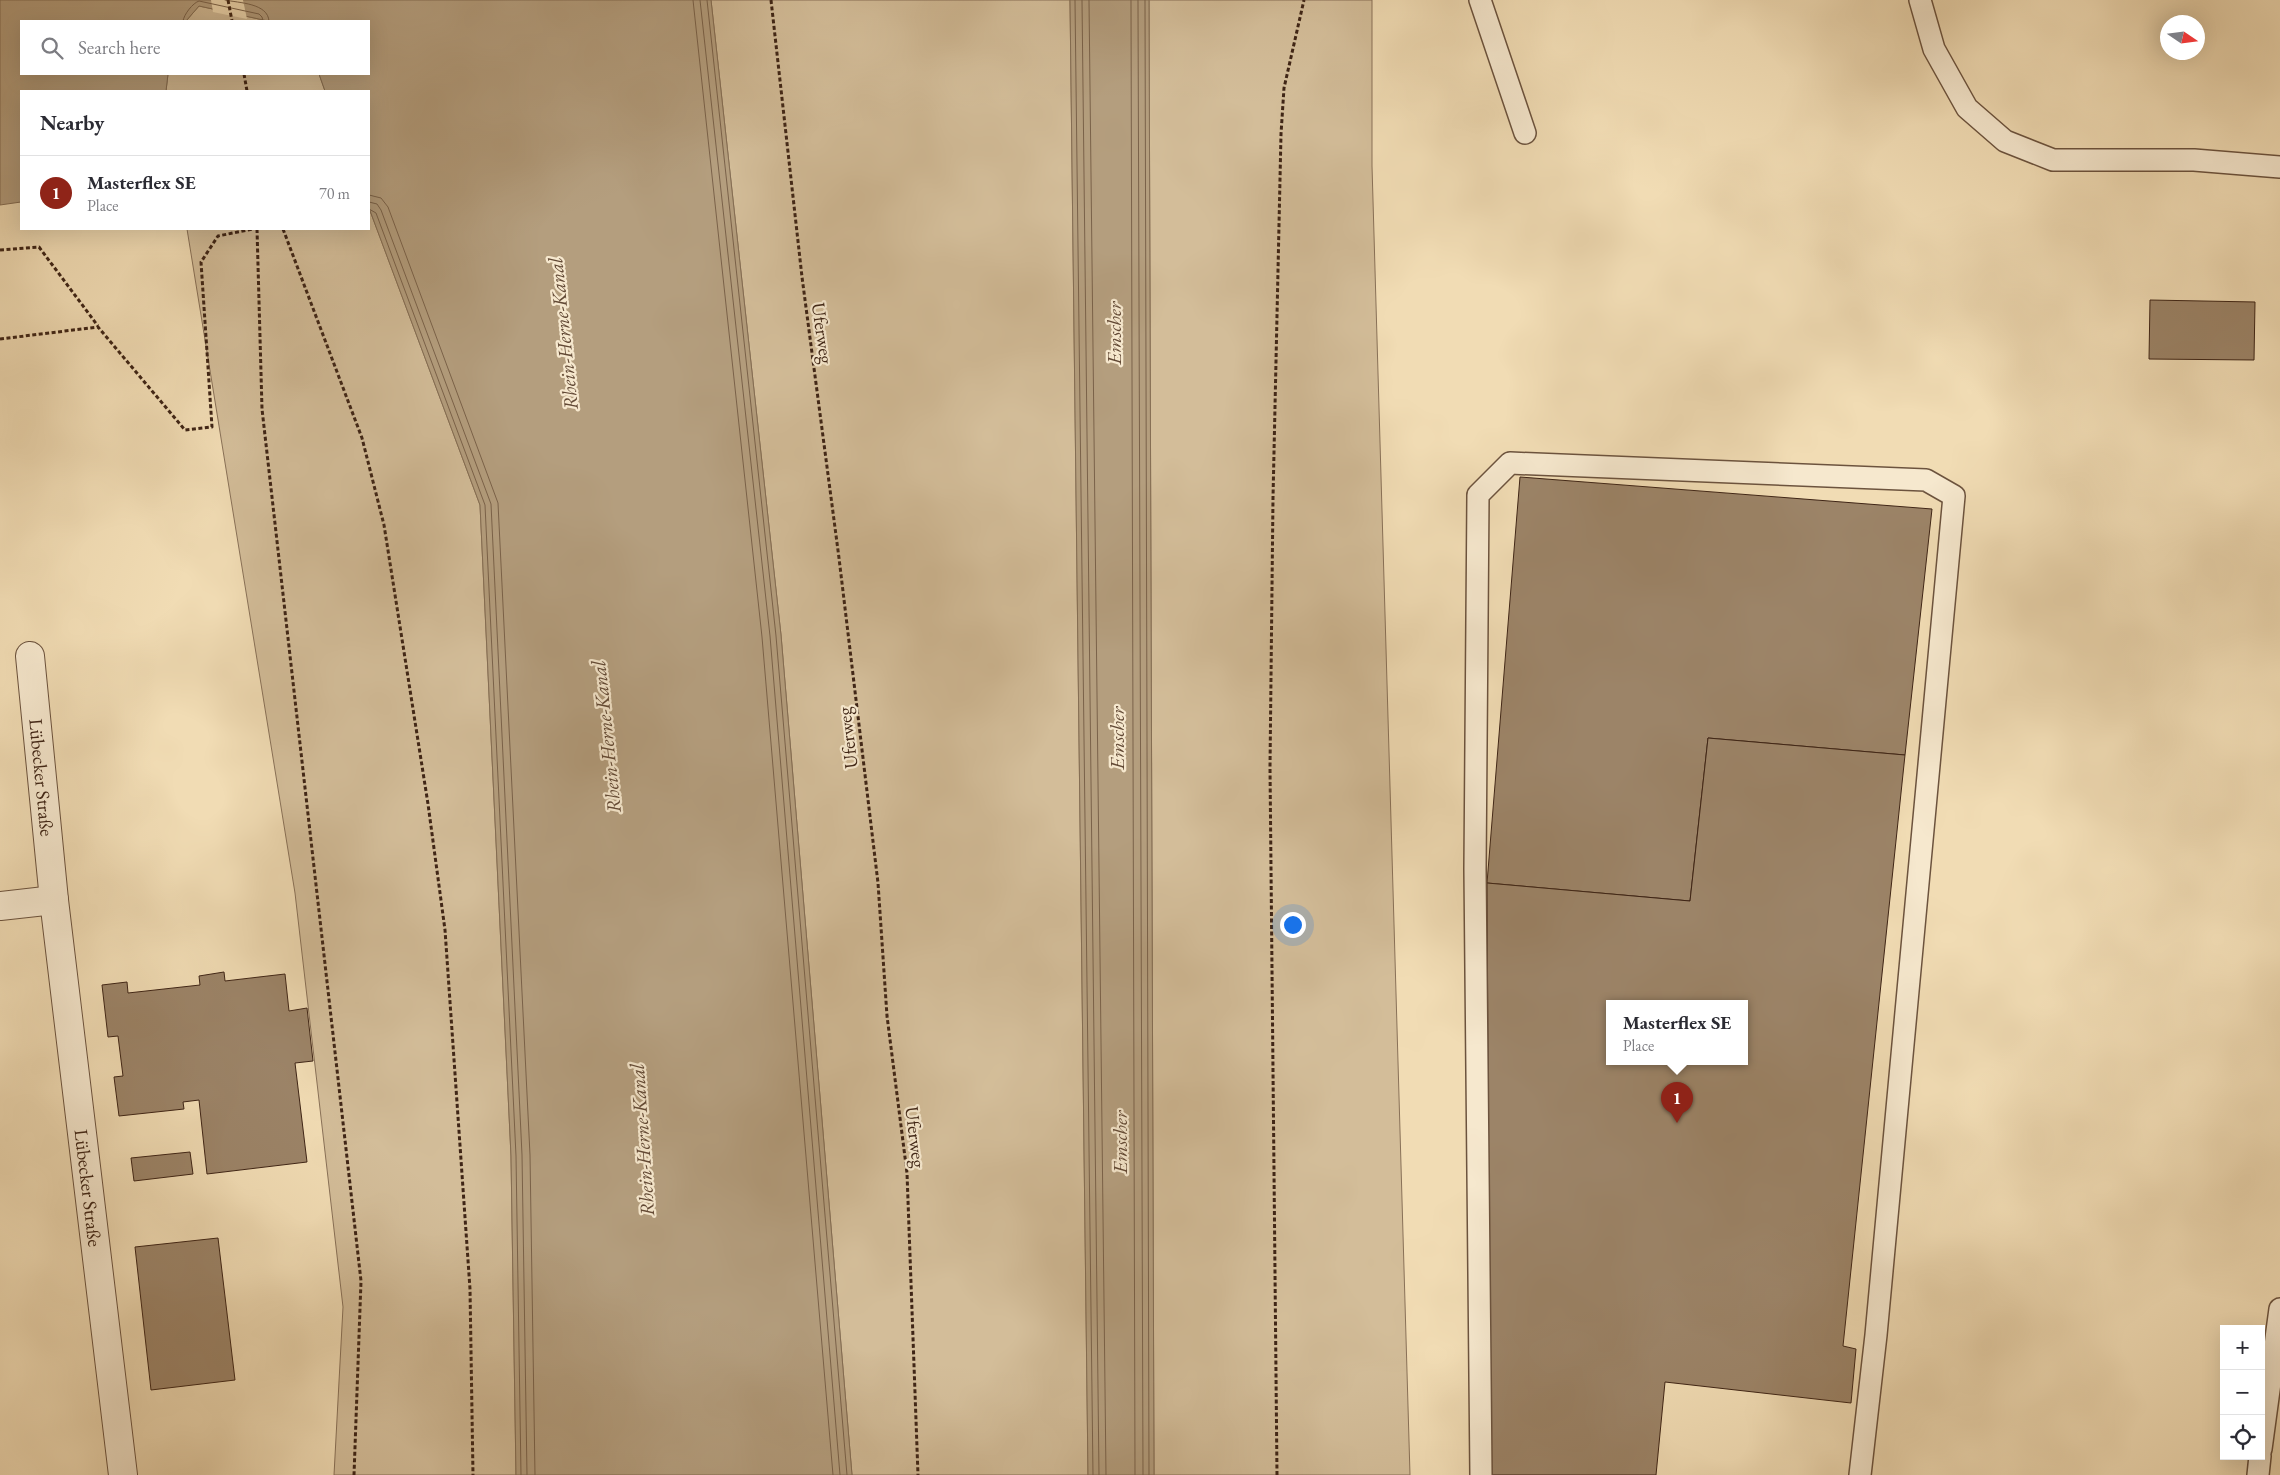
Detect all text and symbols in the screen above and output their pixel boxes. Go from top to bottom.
north arrow [2160,15,2205,60]
search box [20,20,370,75]
icon: search [38,34,66,62]
text: Search here [78,35,160,60]
text: Nearby [40,109,104,136]
text: Masterflex SE [87,170,196,195]
text: 1 [52,183,60,204]
text: 70 m [319,183,350,204]
text: Place [87,195,119,216]
water label: Rhein-Herne-Kanal [542,255,584,411]
water label: Emscher [1101,300,1127,365]
street label: Uferweg [806,301,839,366]
water label: Rhein-Herne-Kanal [585,658,627,814]
street label: Uferweg [831,705,864,770]
water label: Emscher [1104,705,1130,770]
street label: Lübecker Straße [23,717,60,837]
your location [1280,912,1306,938]
popup [1606,1000,1748,1065]
text: Masterflex SE [1623,1010,1731,1035]
text: Place [1623,1035,1654,1056]
water label: Rhein-Herne-Kanal [624,1061,660,1217]
pin: 1 [1661,1082,1693,1123]
street label: Uferweg [899,1105,932,1170]
water label: Emscher [1107,1109,1133,1174]
street label: Lübecker Straße [69,1128,107,1248]
map controls [2220,1325,2265,1460]
button: + [2220,1325,2265,1370]
button: − [2220,1370,2265,1415]
button: locate [2220,1415,2265,1460]

